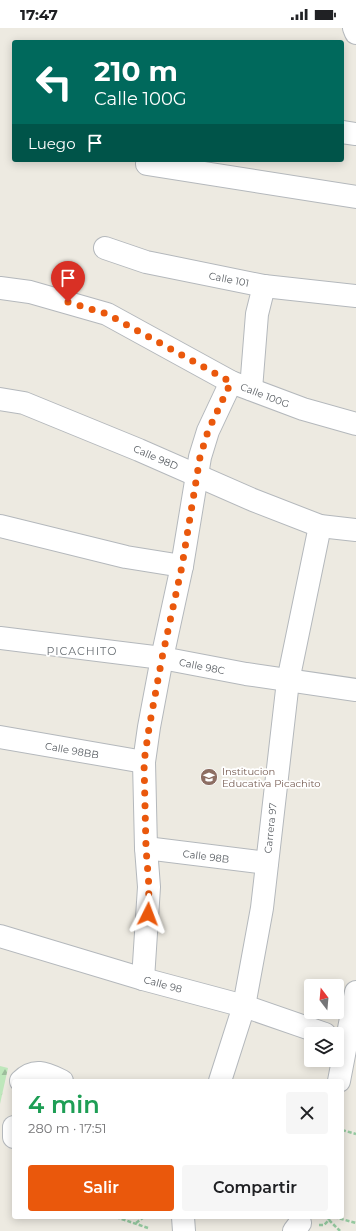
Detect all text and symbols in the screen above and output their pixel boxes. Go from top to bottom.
text: 17:47 [20,5,58,24]
text: 210 m [94,54,178,88]
icon: left [28,56,80,108]
text: Calle 100G [94,88,187,110]
icon: arrive [84,132,106,154]
text: Luego [28,134,76,153]
pin [51,261,85,302]
icon: arrive [57,267,79,289]
street label: Calle 101 [208,269,250,290]
street label: Calle 100G [238,380,291,411]
street label: Calle 98D [131,442,180,473]
district label: PICACHITO [47,644,118,658]
street label: Calle 98C [178,656,226,677]
street label: Calle 98BB [44,739,100,762]
place label: Institucion Educativa Picachito [222,765,321,790]
school or university icon: Institucion Educativa Picachito [199,767,219,787]
street label: Carrera 97 [261,802,280,854]
street label: Calle 98B [182,847,230,866]
position arrow [127,893,169,935]
street label: Calle 98 [142,973,184,996]
north arrow [304,979,344,1019]
map controls [304,979,344,1067]
button: layers [304,1027,344,1067]
text: 4 min [28,1090,100,1119]
button: close [286,1092,328,1134]
text: 280 m · 17:51 [28,1120,106,1136]
button: Salir [28,1165,174,1211]
button: Compartir [182,1165,328,1211]

